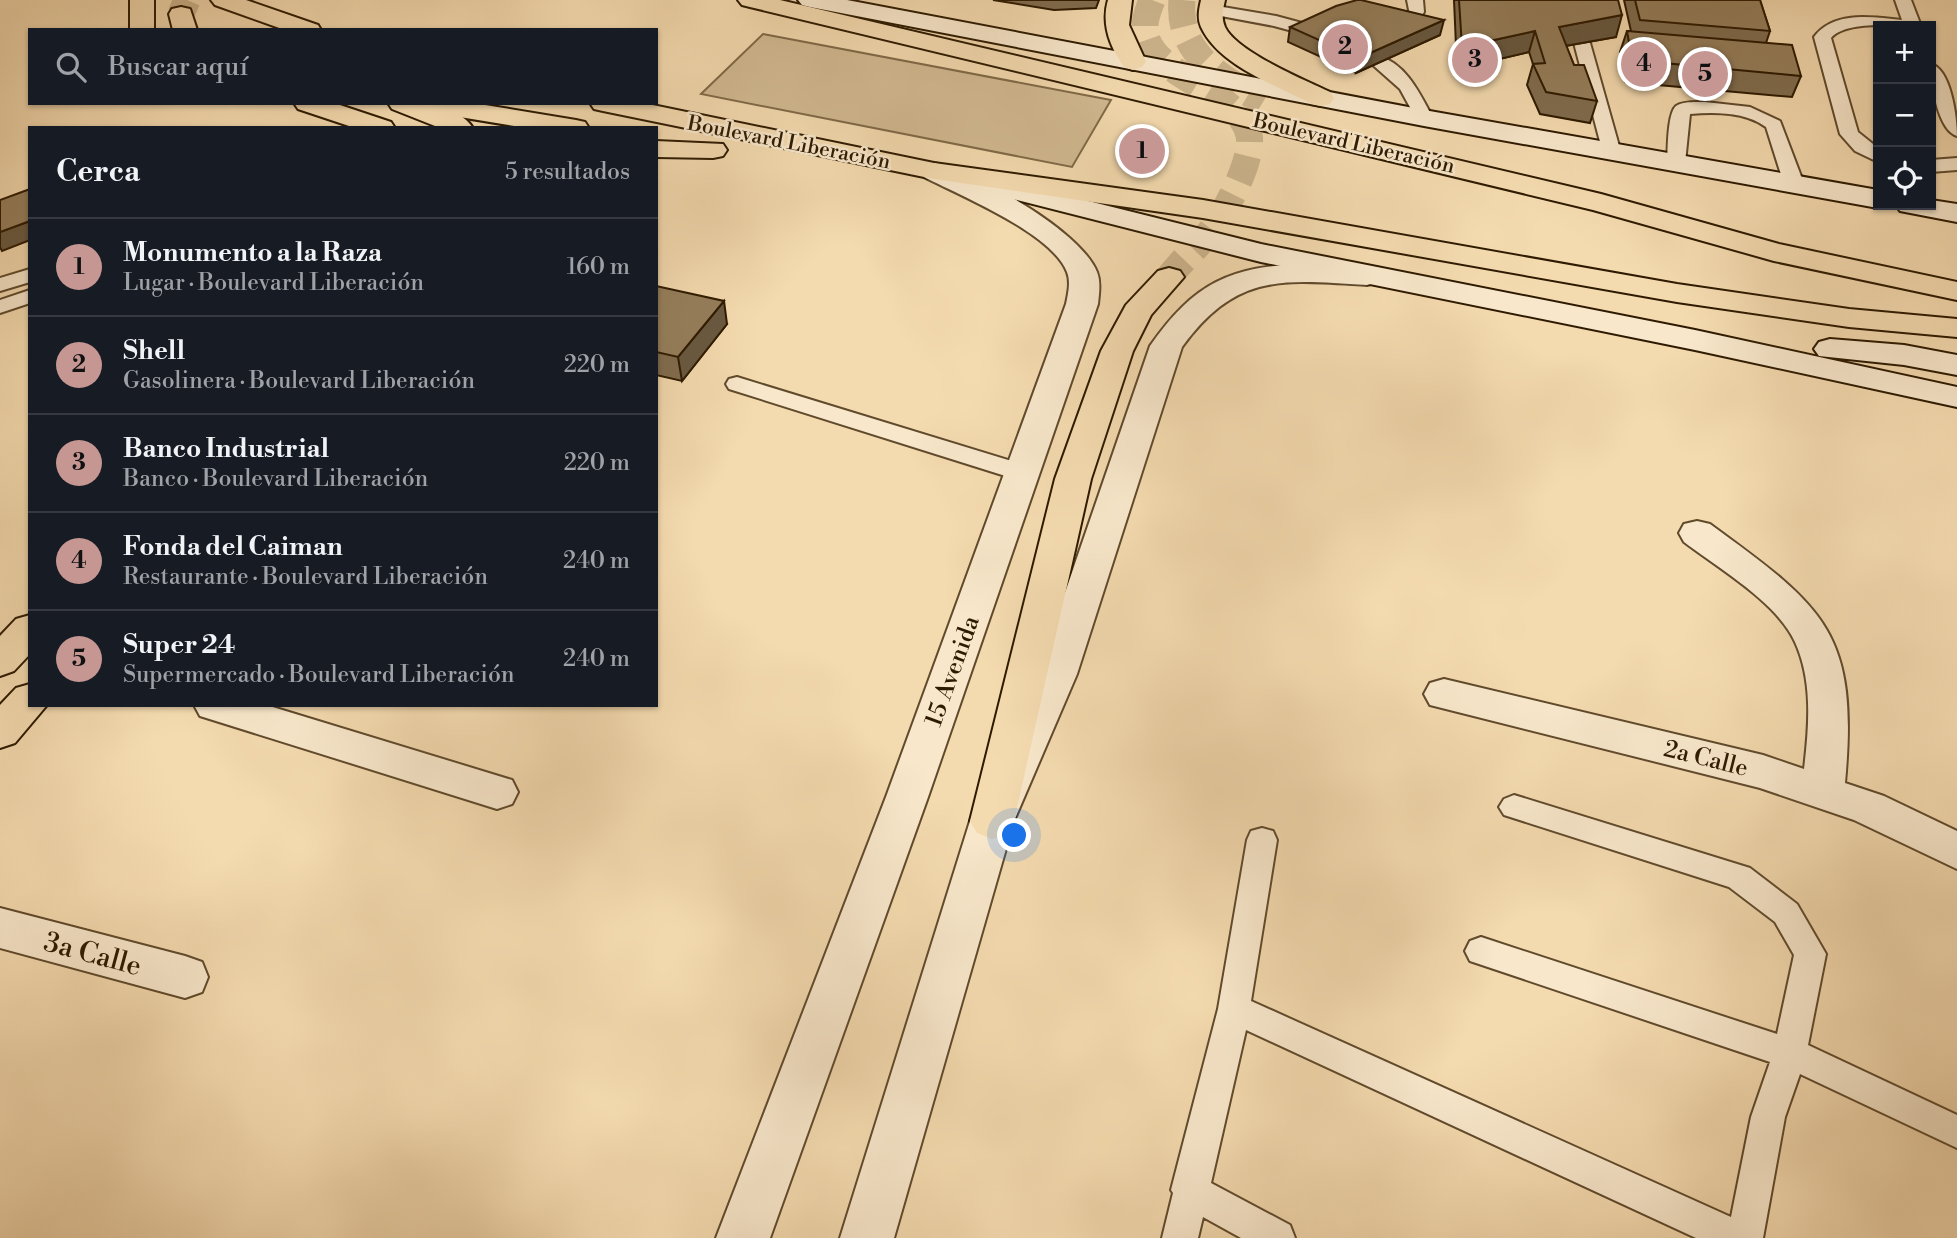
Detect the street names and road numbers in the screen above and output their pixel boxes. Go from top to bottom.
street label: Boulevard Liberación [1249,108,1458,180]
street label: Boulevard Liberación [684,110,893,176]
street label: 15 Avenida [919,611,987,731]
street label: 2a Calle [1661,734,1751,784]
street label: 3a Calle [40,925,145,984]

